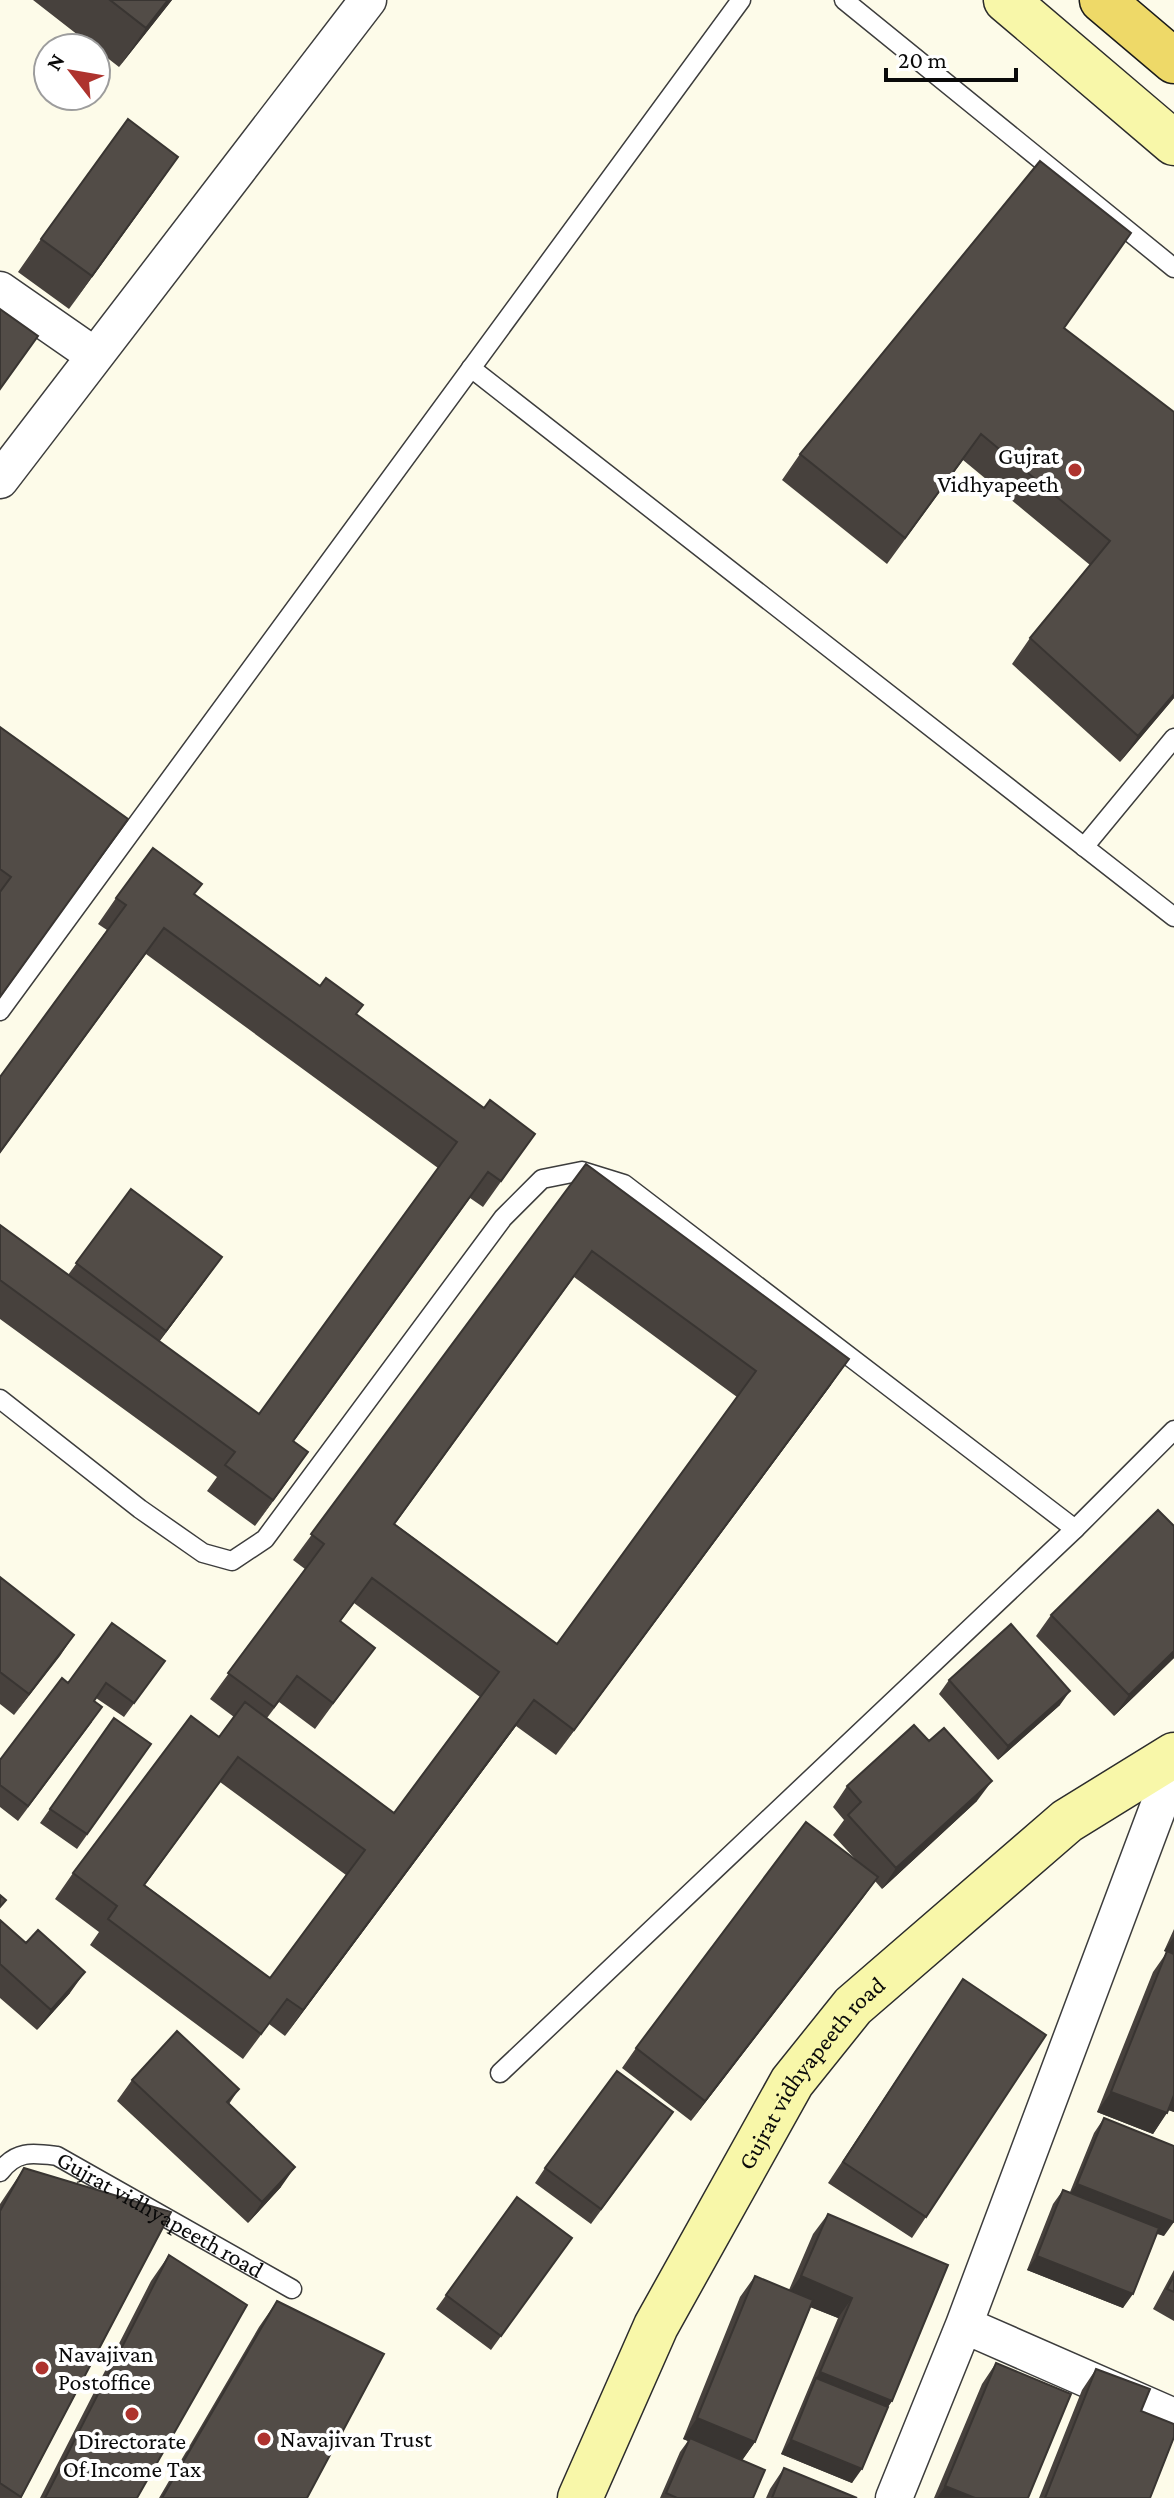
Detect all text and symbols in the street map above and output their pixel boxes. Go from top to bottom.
north arrow [32,32,112,112]
scale bar [886,32,1016,82]
text: 20 m [898,46,947,73]
text: N [41,49,70,75]
place label: Gujrat Vidhyapeeth [937,442,1060,497]
marker: Gujrat Vidhyapeeth [1066,461,1084,479]
street label: Gujrat vidhyapeeth road [732,1971,890,2174]
street label: Gujrat vidhyapeeth road [52,2145,269,2283]
place label: Navajivan Postoffice [58,2340,154,2395]
marker: Navajivan Postoffice [33,2359,51,2377]
marker: Directorate Of Income Tax [123,2405,141,2423]
place label: Navajivan Trust [280,2425,433,2452]
place label: Directorate Of Income Tax [63,2427,201,2482]
marker: Navajivan Trust [255,2430,273,2448]

